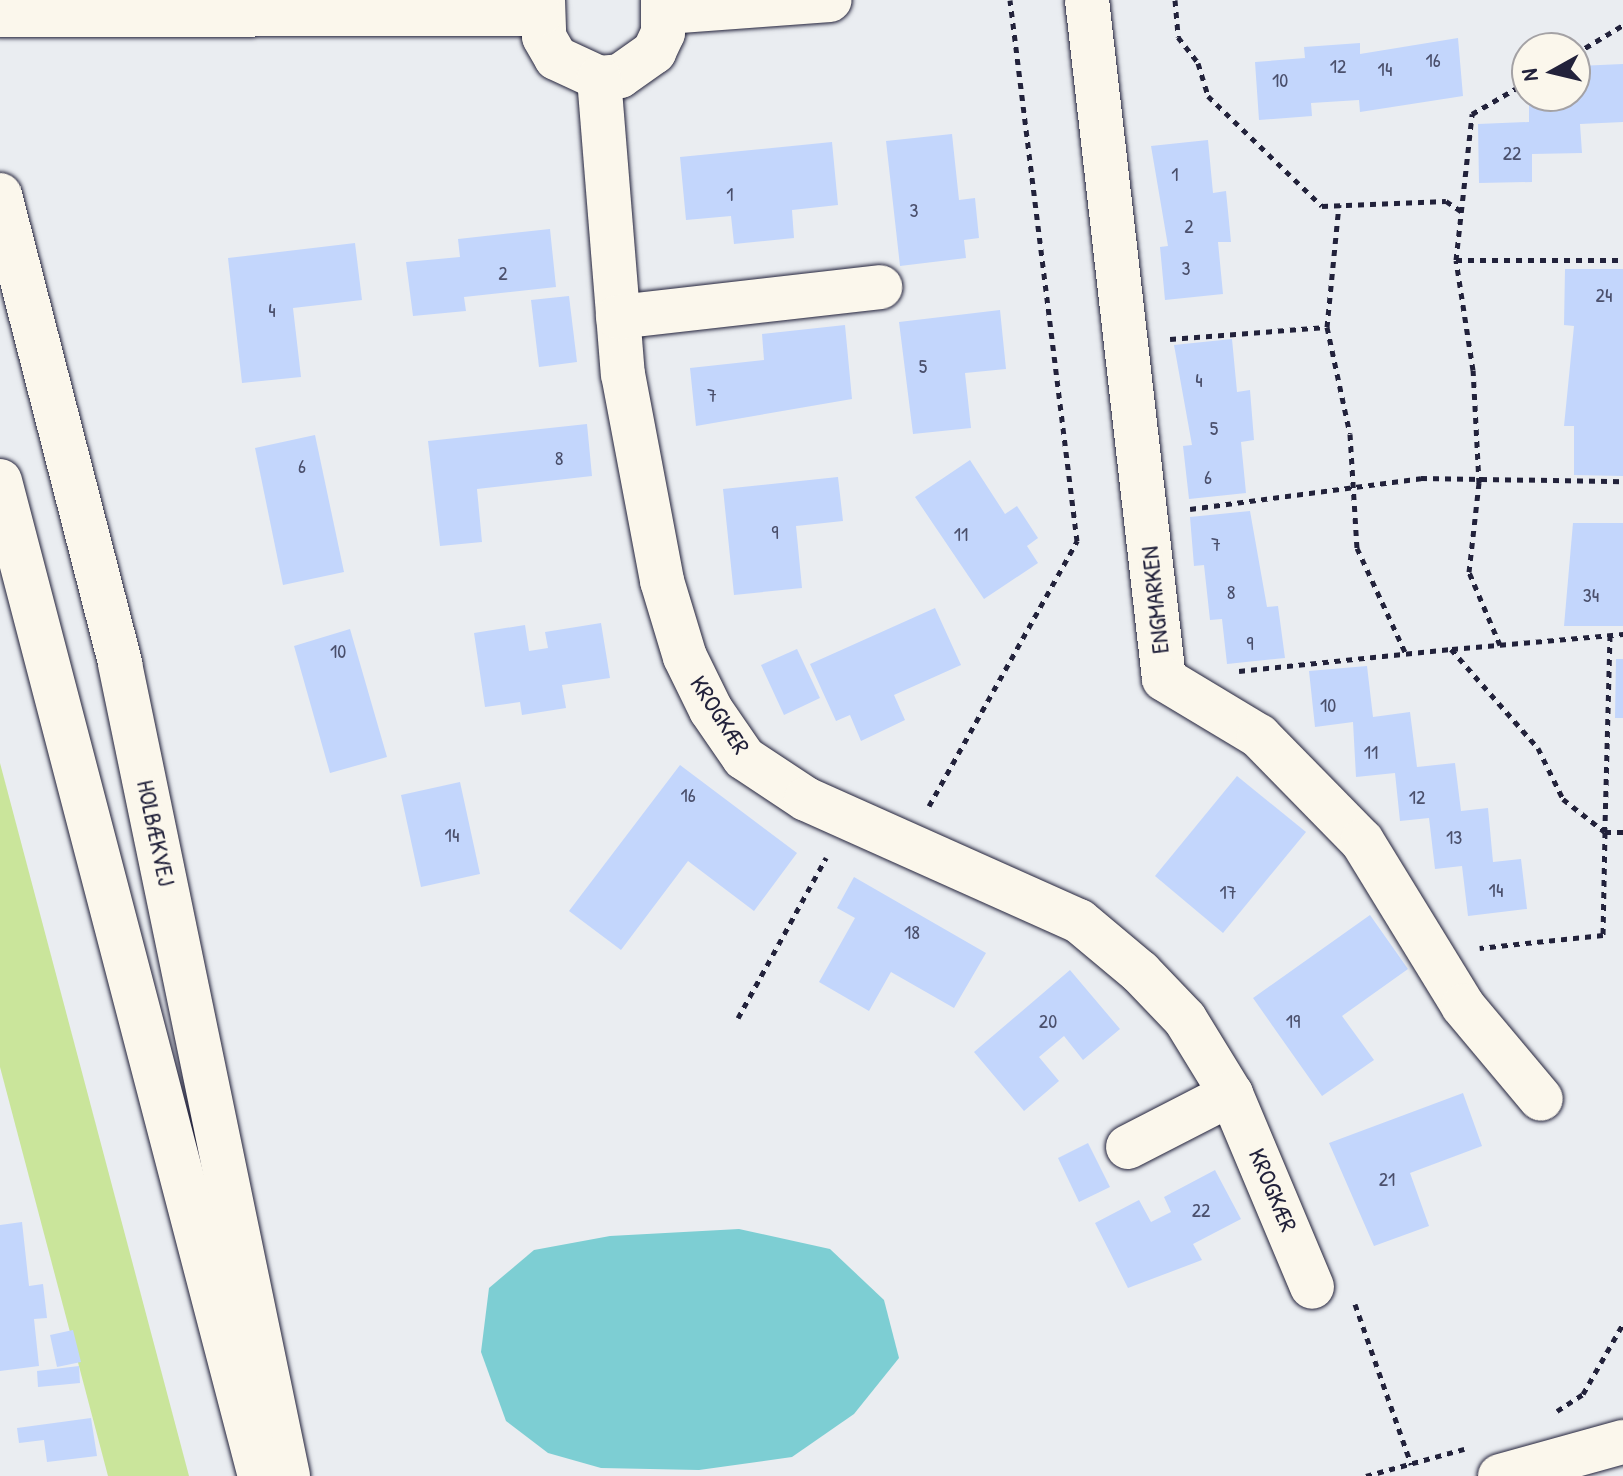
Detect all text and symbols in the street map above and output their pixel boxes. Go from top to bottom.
north arrow [1511,32,1591,112]
house number: 16 [1425,47,1441,71]
house number: 12 [1330,53,1346,77]
house number: 14 [1378,56,1392,80]
house number: 10 [1272,67,1288,91]
text: N [1514,67,1545,83]
house number: 22 [1503,140,1521,164]
house number: 1 [1171,161,1179,185]
house number: 1 [726,181,734,205]
house number: 3 [910,197,918,221]
house number: 2 [1184,213,1194,237]
house number: 3 [1182,255,1190,279]
house number: 2 [498,260,508,284]
house number: 24 [1596,282,1612,306]
house number: 4 [268,297,276,321]
house number: 5 [919,353,927,377]
house number: 4 [1195,367,1203,391]
house number: 7 [707,382,717,406]
house number: 5 [1210,415,1218,439]
house number: 8 [555,445,563,469]
house number: 6 [298,453,306,477]
house number: 6 [1204,464,1212,488]
house number: 9 [771,519,779,543]
house number: 11 [954,521,968,545]
house number: 7 [1211,531,1221,555]
street label: ENGMARKEN [1135,545,1175,655]
house number: 8 [1227,579,1235,603]
house number: 34 [1583,582,1599,606]
house number: 9 [1246,630,1254,654]
house number: 10 [330,638,346,662]
street label: KROGKÆR [684,670,756,760]
house number: 10 [1320,692,1336,716]
house number: 11 [1364,739,1378,763]
street label: HOLBÆKVEJ [131,778,181,888]
house number: 16 [680,782,696,806]
house number: 12 [1409,784,1425,808]
house number: 14 [445,822,459,846]
house number: 13 [1446,824,1462,848]
house number: 14 [1489,877,1503,901]
house number: 17 [1219,879,1237,903]
house number: 18 [904,919,920,943]
house number: 20 [1039,1008,1057,1032]
house number: 19 [1286,1008,1300,1032]
street label: KROGKÆR [1243,1144,1303,1236]
house number: 21 [1379,1166,1395,1190]
house number: 22 [1192,1197,1210,1221]

